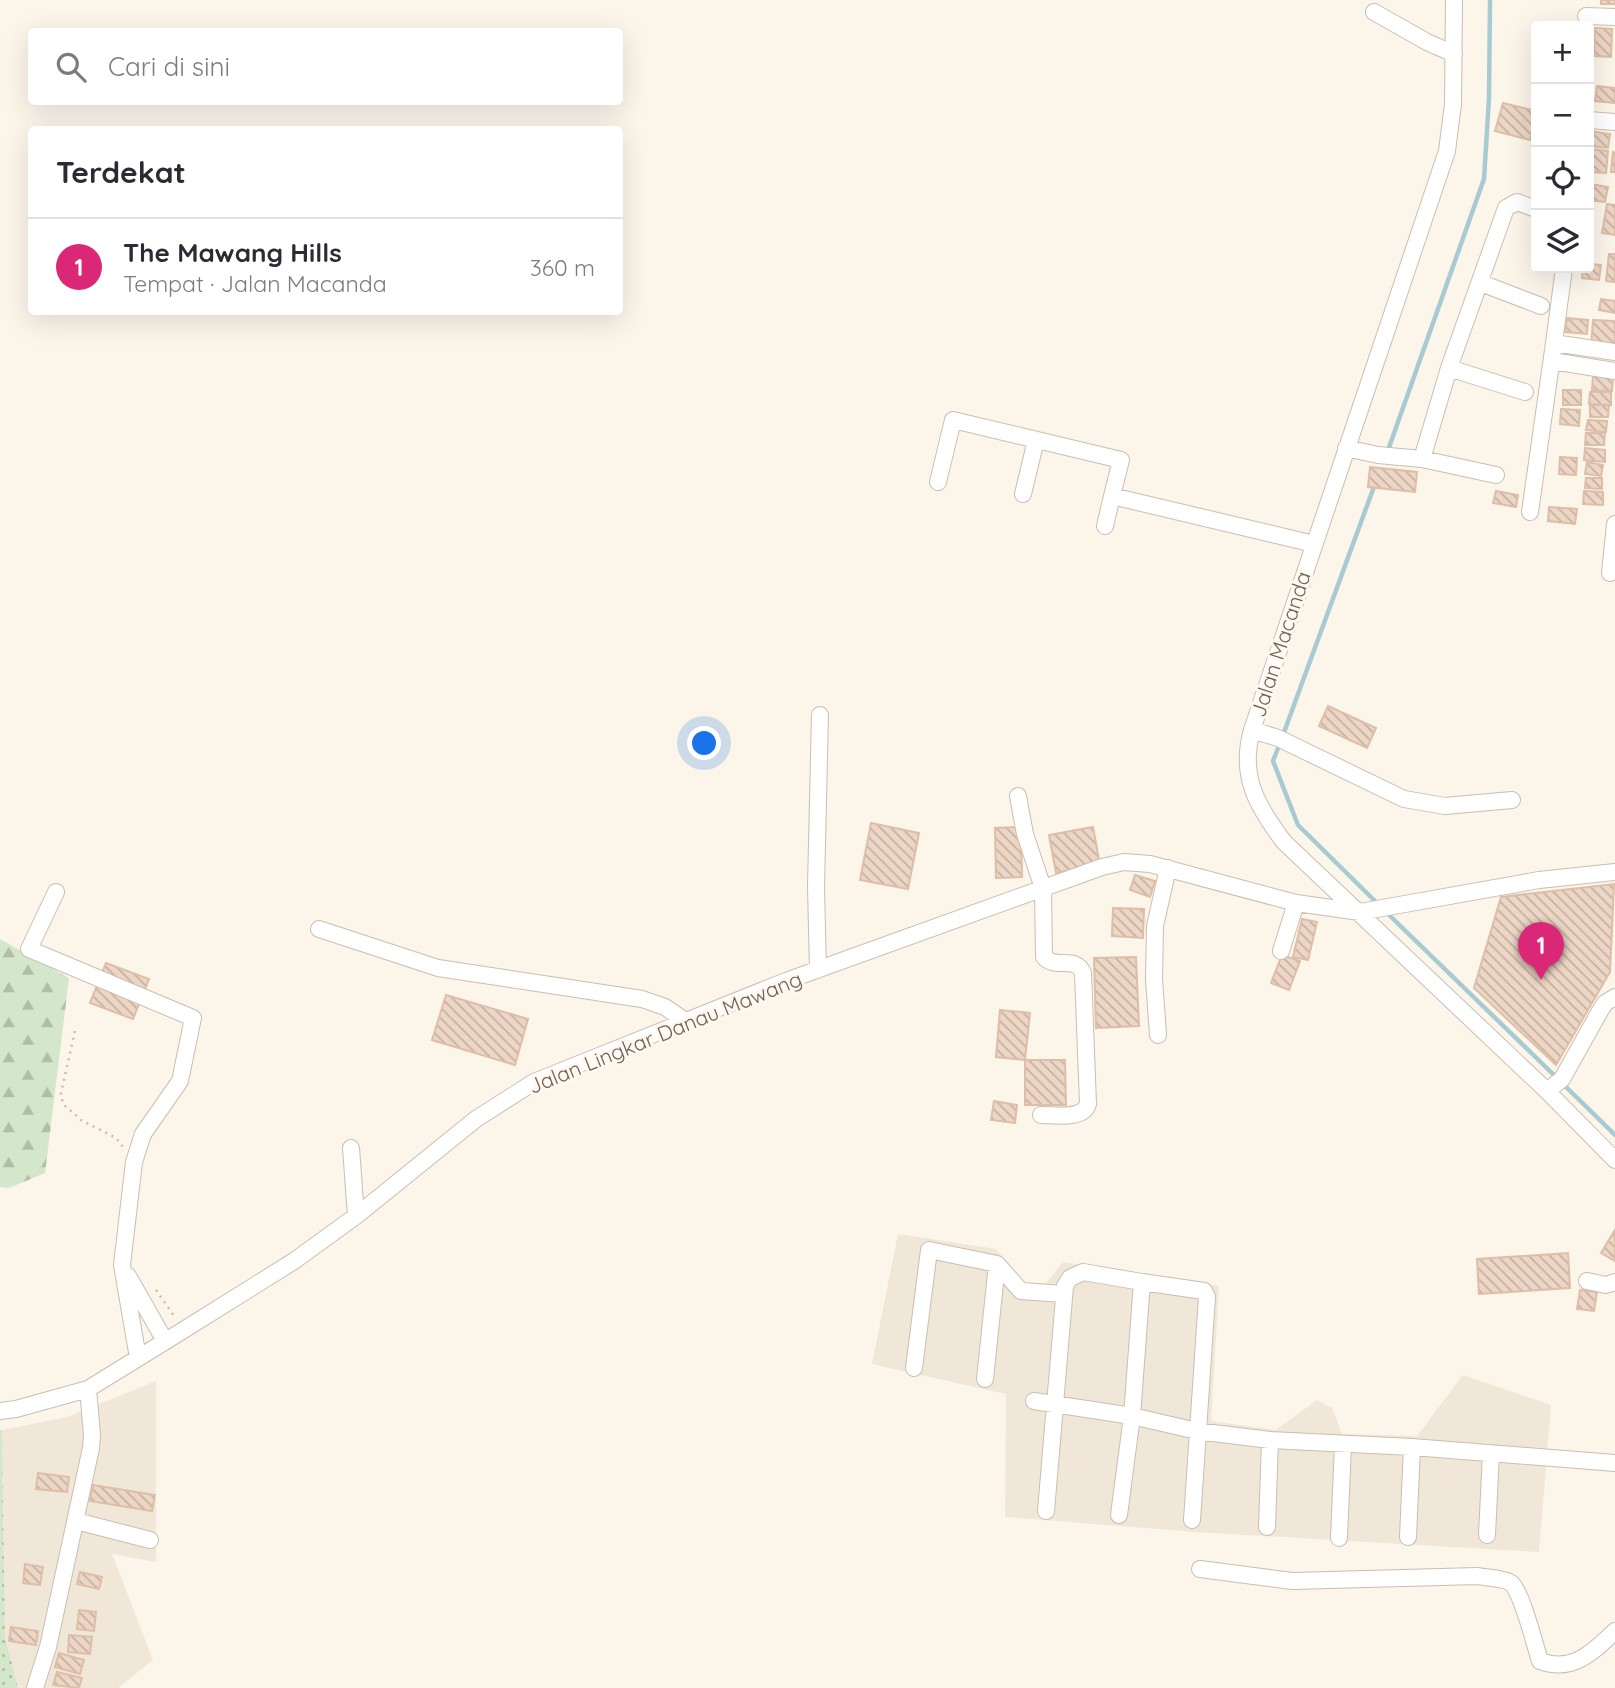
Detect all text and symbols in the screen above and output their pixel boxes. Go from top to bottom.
map controls [1531,21,1594,273]
button: + [1531,21,1594,84]
search box [28,28,623,105]
icon: search [52,48,90,86]
text: Cari di sini [108,50,230,83]
button: − [1531,84,1594,147]
button: locate [1531,147,1594,210]
text: Terdekat [56,153,186,191]
button: layers [1531,210,1594,273]
text: The Mawang Hills [123,236,342,269]
text: 1 [75,253,83,282]
text: 360 m [530,253,595,282]
text: Tempat · Jalan Macanda [123,269,387,298]
street label: Jalan Macanda [1244,568,1316,720]
your location [687,726,721,760]
pin: 1 [1518,922,1564,980]
street label: Jalan Lingkar Danau Mawang [524,965,806,1099]

